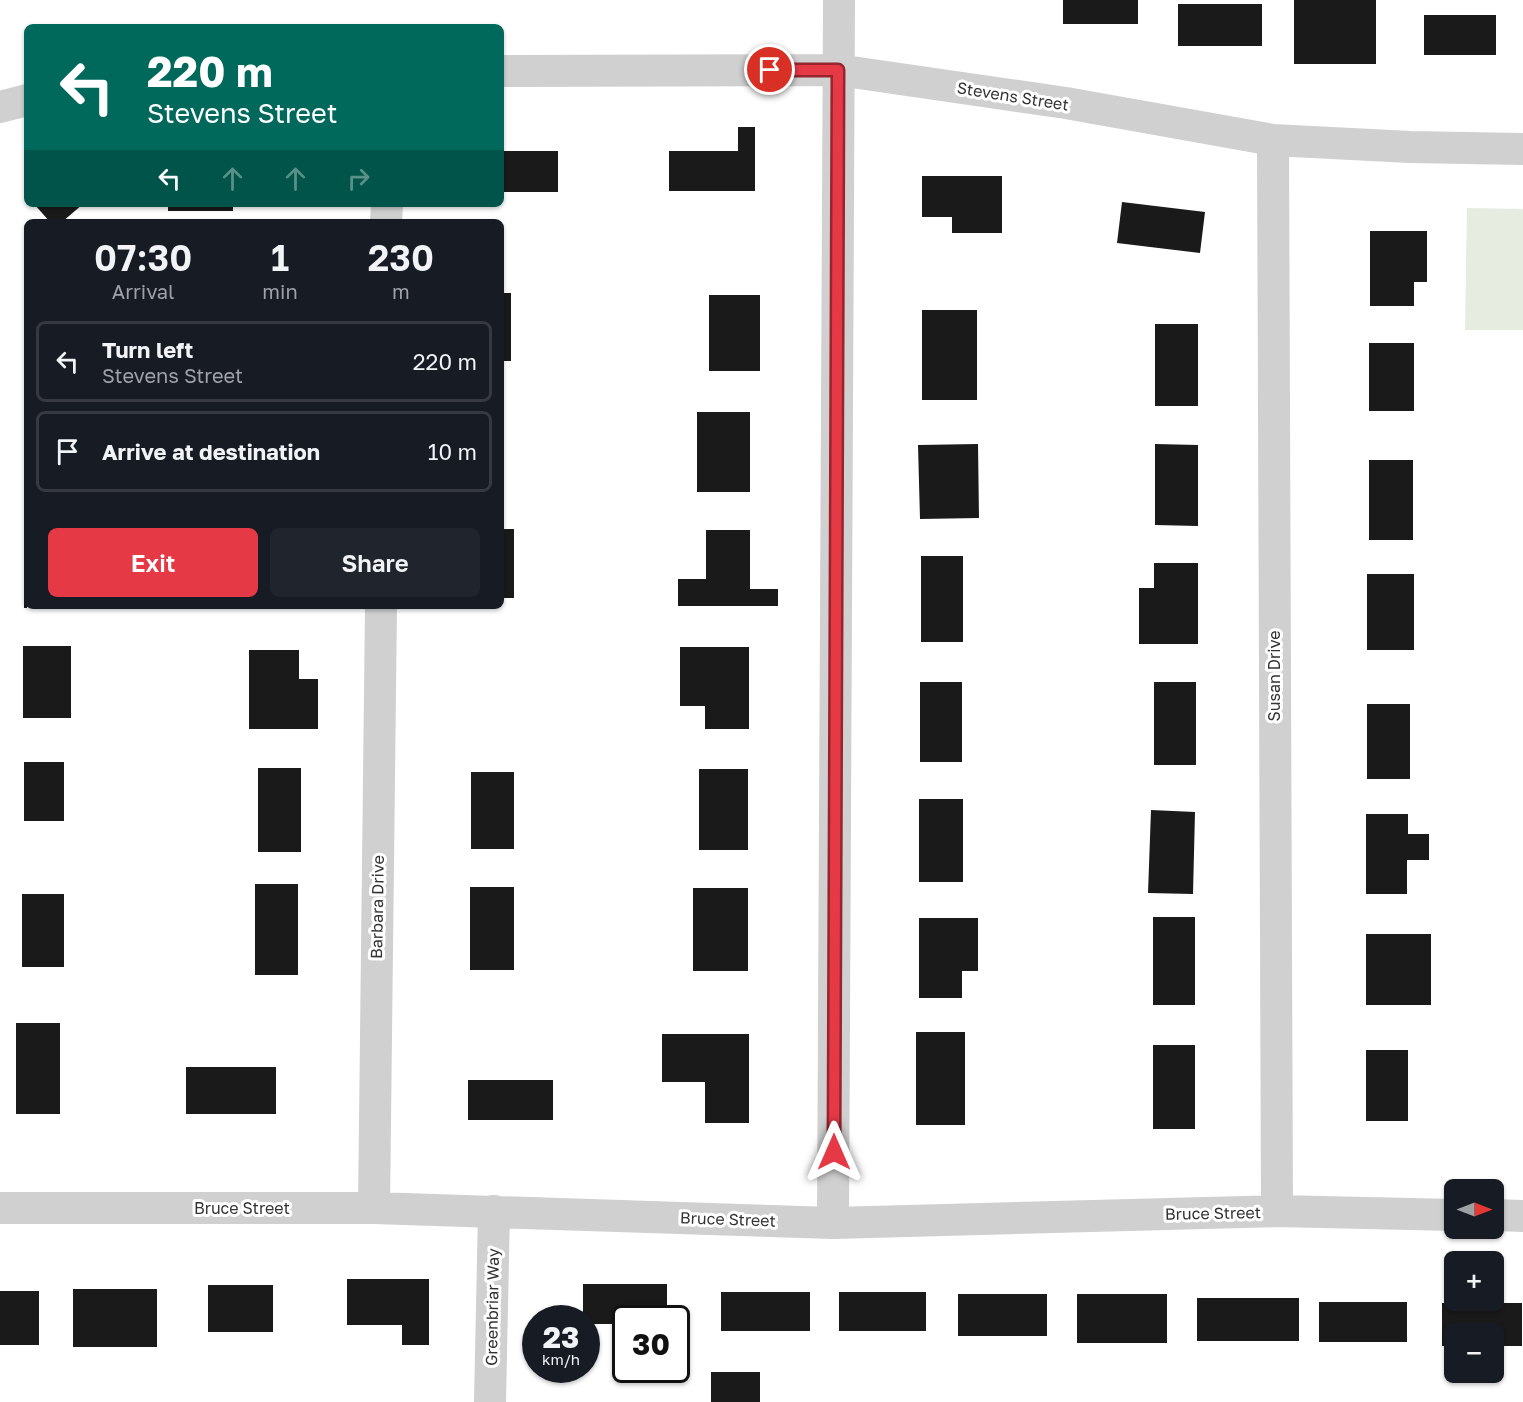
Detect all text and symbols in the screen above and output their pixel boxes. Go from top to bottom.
pin [744,44,795,95]
text: 220 m [147,46,273,96]
icon: left [48,48,126,126]
icon: arrive [753,53,786,86]
street label: Stevens Street [956,77,1070,115]
text: Stevens Street [147,97,338,129]
icon: left [153,162,186,195]
icon: ahead [216,162,249,195]
icon: ahead [279,162,312,195]
icon: right [342,162,375,195]
text: 07:30 [94,236,192,279]
text: 1 [271,236,289,279]
text: 230 [368,236,434,279]
text: Arrival [112,279,175,303]
text: min [262,279,298,303]
text: m [392,279,410,303]
text: Turn left [102,336,193,363]
icon: left [51,345,84,378]
text: 220 m [413,348,477,375]
text: Stevens Street [102,363,243,387]
icon: arrive [51,435,84,468]
text: Arrive at destination [102,438,320,465]
text: 10 m [428,438,477,465]
button: Exit [48,528,258,597]
button: Share [270,528,480,597]
street label: Susan Drive [1264,631,1284,721]
street label: Barbara Drive [366,855,388,959]
position arrow [802,1120,866,1184]
north arrow [1444,1179,1504,1239]
map controls [1444,1179,1504,1383]
street label: Bruce Street [194,1198,290,1218]
street label: Bruce Street [1165,1202,1261,1224]
street label: Bruce Street [680,1207,776,1231]
street label: Greenbriar Way [481,1248,503,1366]
button: + [1444,1251,1504,1311]
speed limit sign: 30 [612,1305,690,1383]
text: 23 [543,1319,579,1355]
button: − [1444,1323,1504,1383]
text: km/h [542,1350,580,1368]

